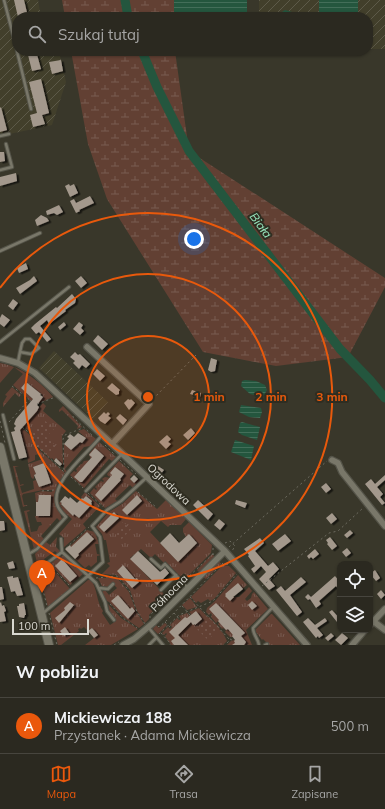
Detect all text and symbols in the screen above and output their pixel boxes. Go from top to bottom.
search box [12,12,373,56]
icon: search [26,23,48,45]
text: Szukaj tutaj [58,25,140,44]
water label: Biała [247,209,275,241]
your location [184,229,204,249]
text: 1 min [193,389,225,404]
text: 2 min [255,389,287,404]
text: 3 min [316,389,348,404]
centre of rings [141,390,155,404]
street label: Ogrodowa [144,460,194,508]
pin: A [29,560,55,593]
map controls [337,561,373,633]
button: locate [337,561,373,597]
street label: Północna [147,571,191,615]
button: layers [337,597,373,633]
scale bar [12,617,89,636]
text: 100 m [18,619,50,633]
text: W pobliżu [16,661,99,682]
text: Mickiewicza 188 [54,708,172,727]
text: A [24,718,34,734]
text: 500 m [331,718,369,734]
text: Przystanek · Adama Mickiewicza [54,727,251,743]
tab: Mapa [47,763,76,801]
tab: Trasa [170,763,198,801]
tab: Zapisane [291,763,338,801]

